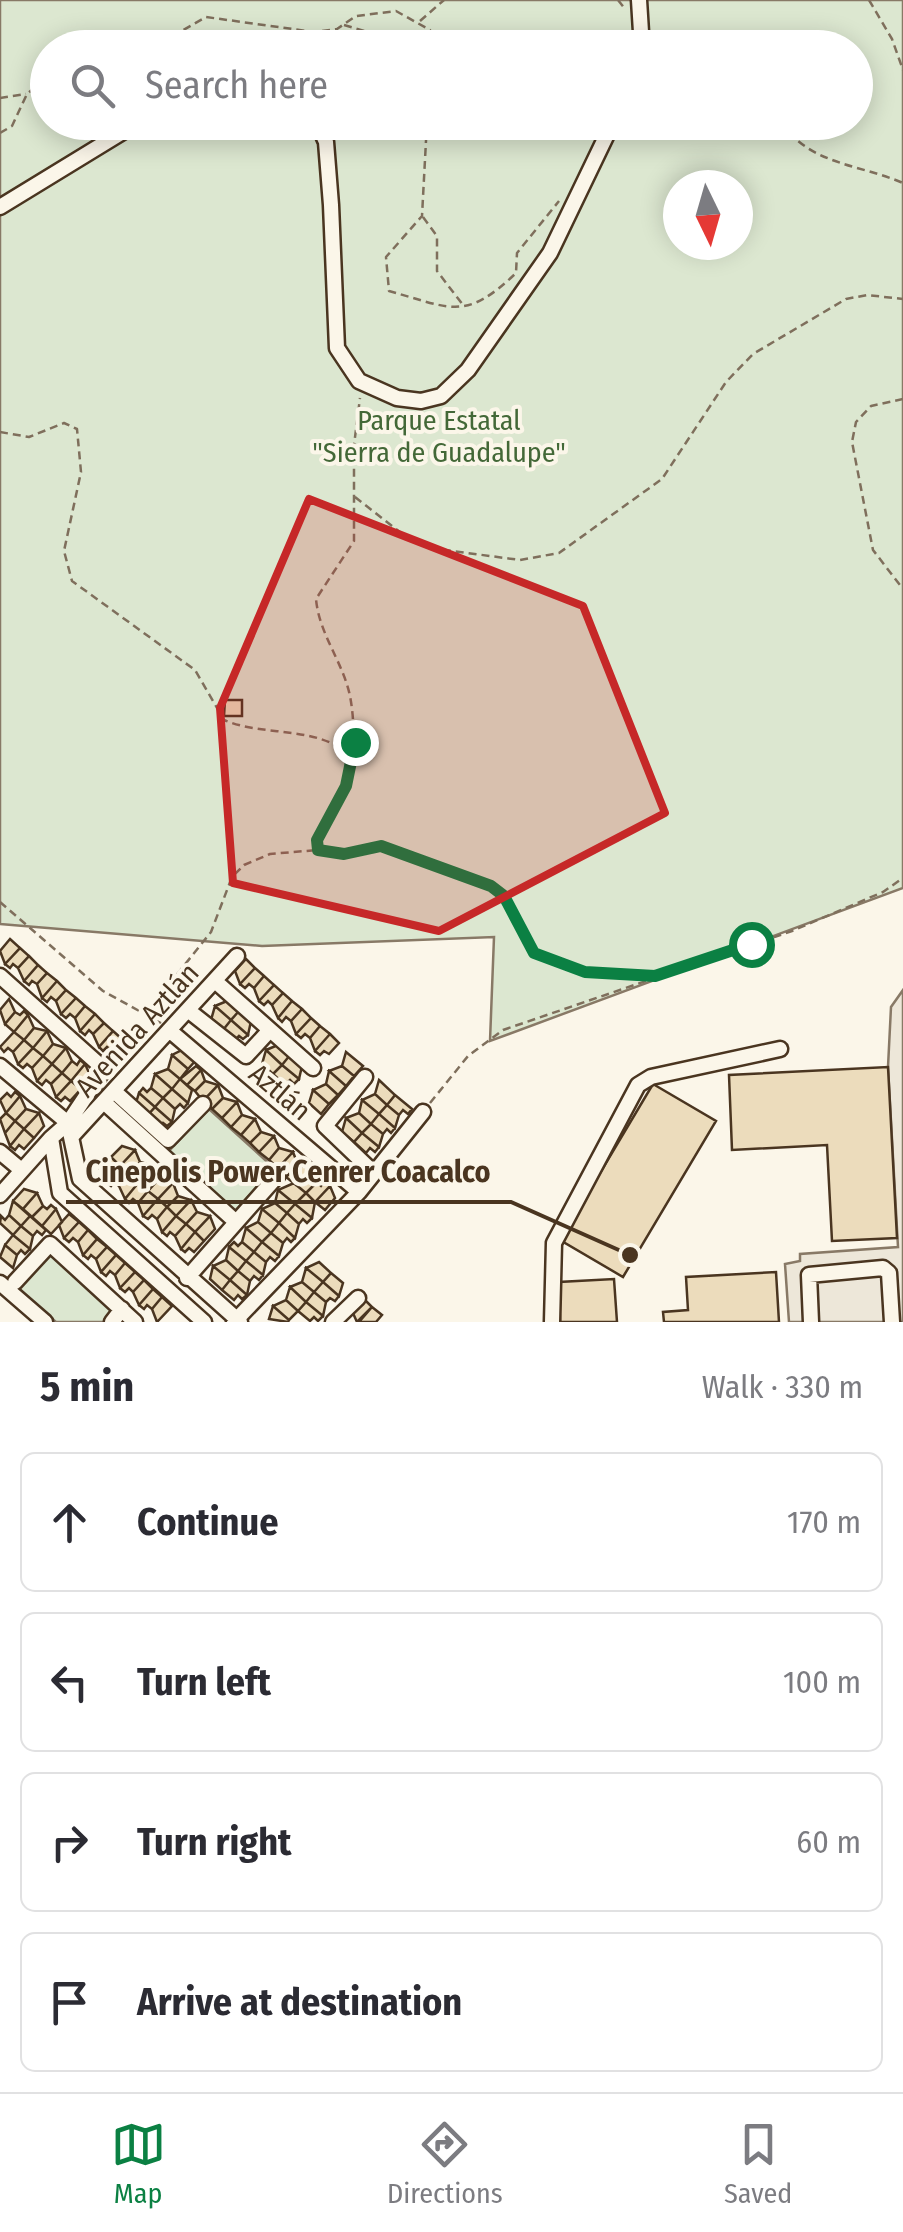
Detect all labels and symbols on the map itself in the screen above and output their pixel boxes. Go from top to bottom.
north arrow [663,170,753,260]
park label: Parque Estatal "Sierra de Guadalupe" [312,404,566,469]
route end [333,720,379,766]
route start [729,922,775,968]
street label: Avenida Aztlán [68,956,206,1104]
street label: Aztlán [242,1057,318,1127]
callout: Cinepolis Power Cenrer Coacalco [66,1142,511,1202]
text: Cinepolis Power Cenrer Coacalco [86,1154,490,1190]

